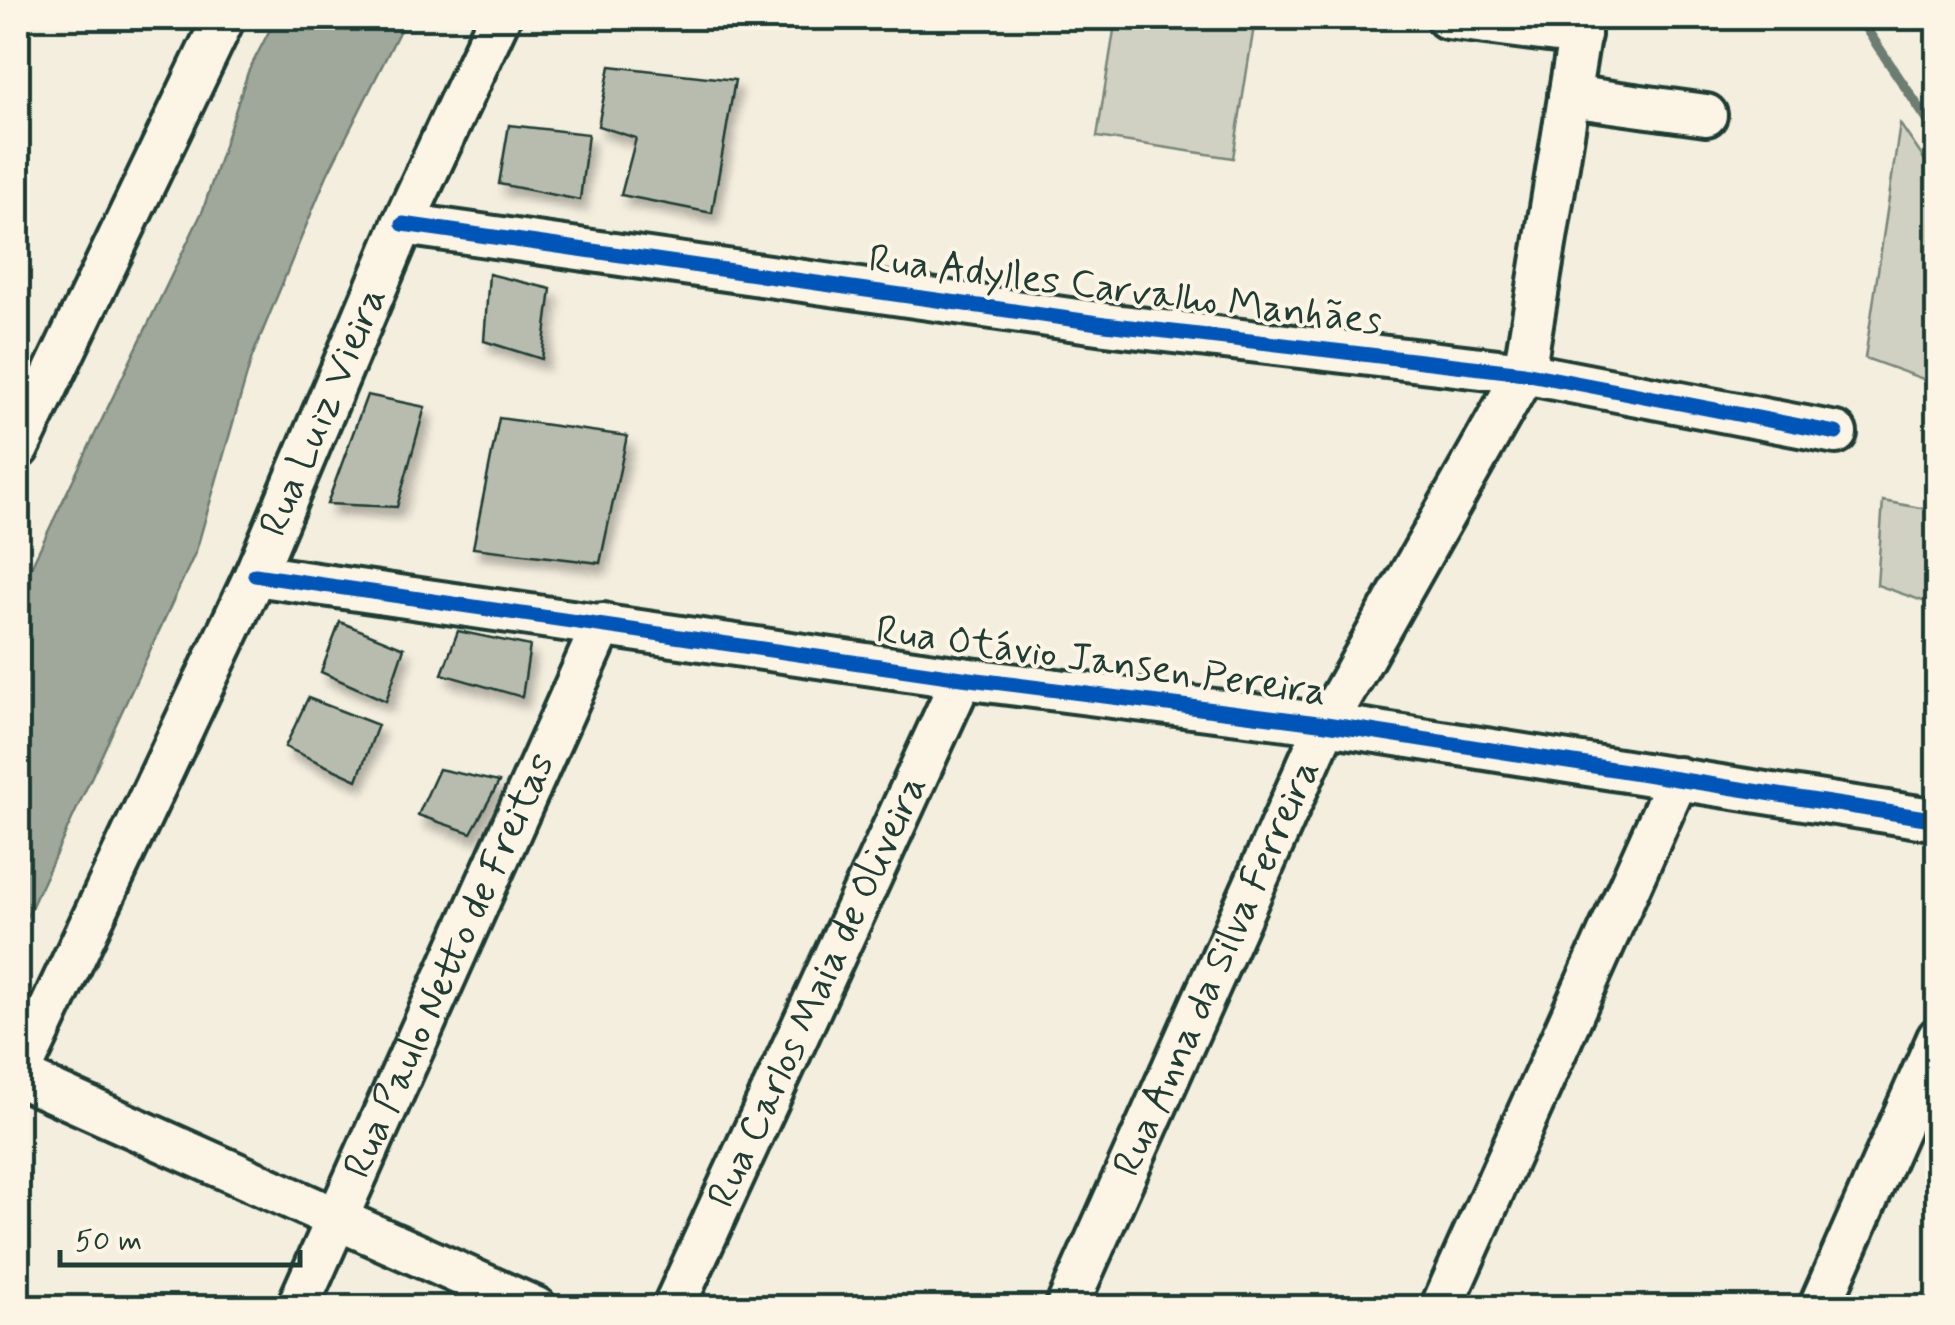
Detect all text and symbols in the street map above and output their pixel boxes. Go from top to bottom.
street label: Rua Adylles Carvalho Manhães [866,234,1384,348]
street label: Rua Luiz Vieira [248,279,399,545]
street label: Rua Otávio Jansen Pereira [873,605,1329,719]
street label: Rua Paulo Netto de Freitas [332,745,568,1187]
street label: Rua Anna da Silva Ferreira [1102,751,1333,1185]
street label: Rua Carlos Maia de Oliveira [696,767,940,1216]
scale bar [60,1205,300,1267]
text: 50 m [75,1222,142,1261]

